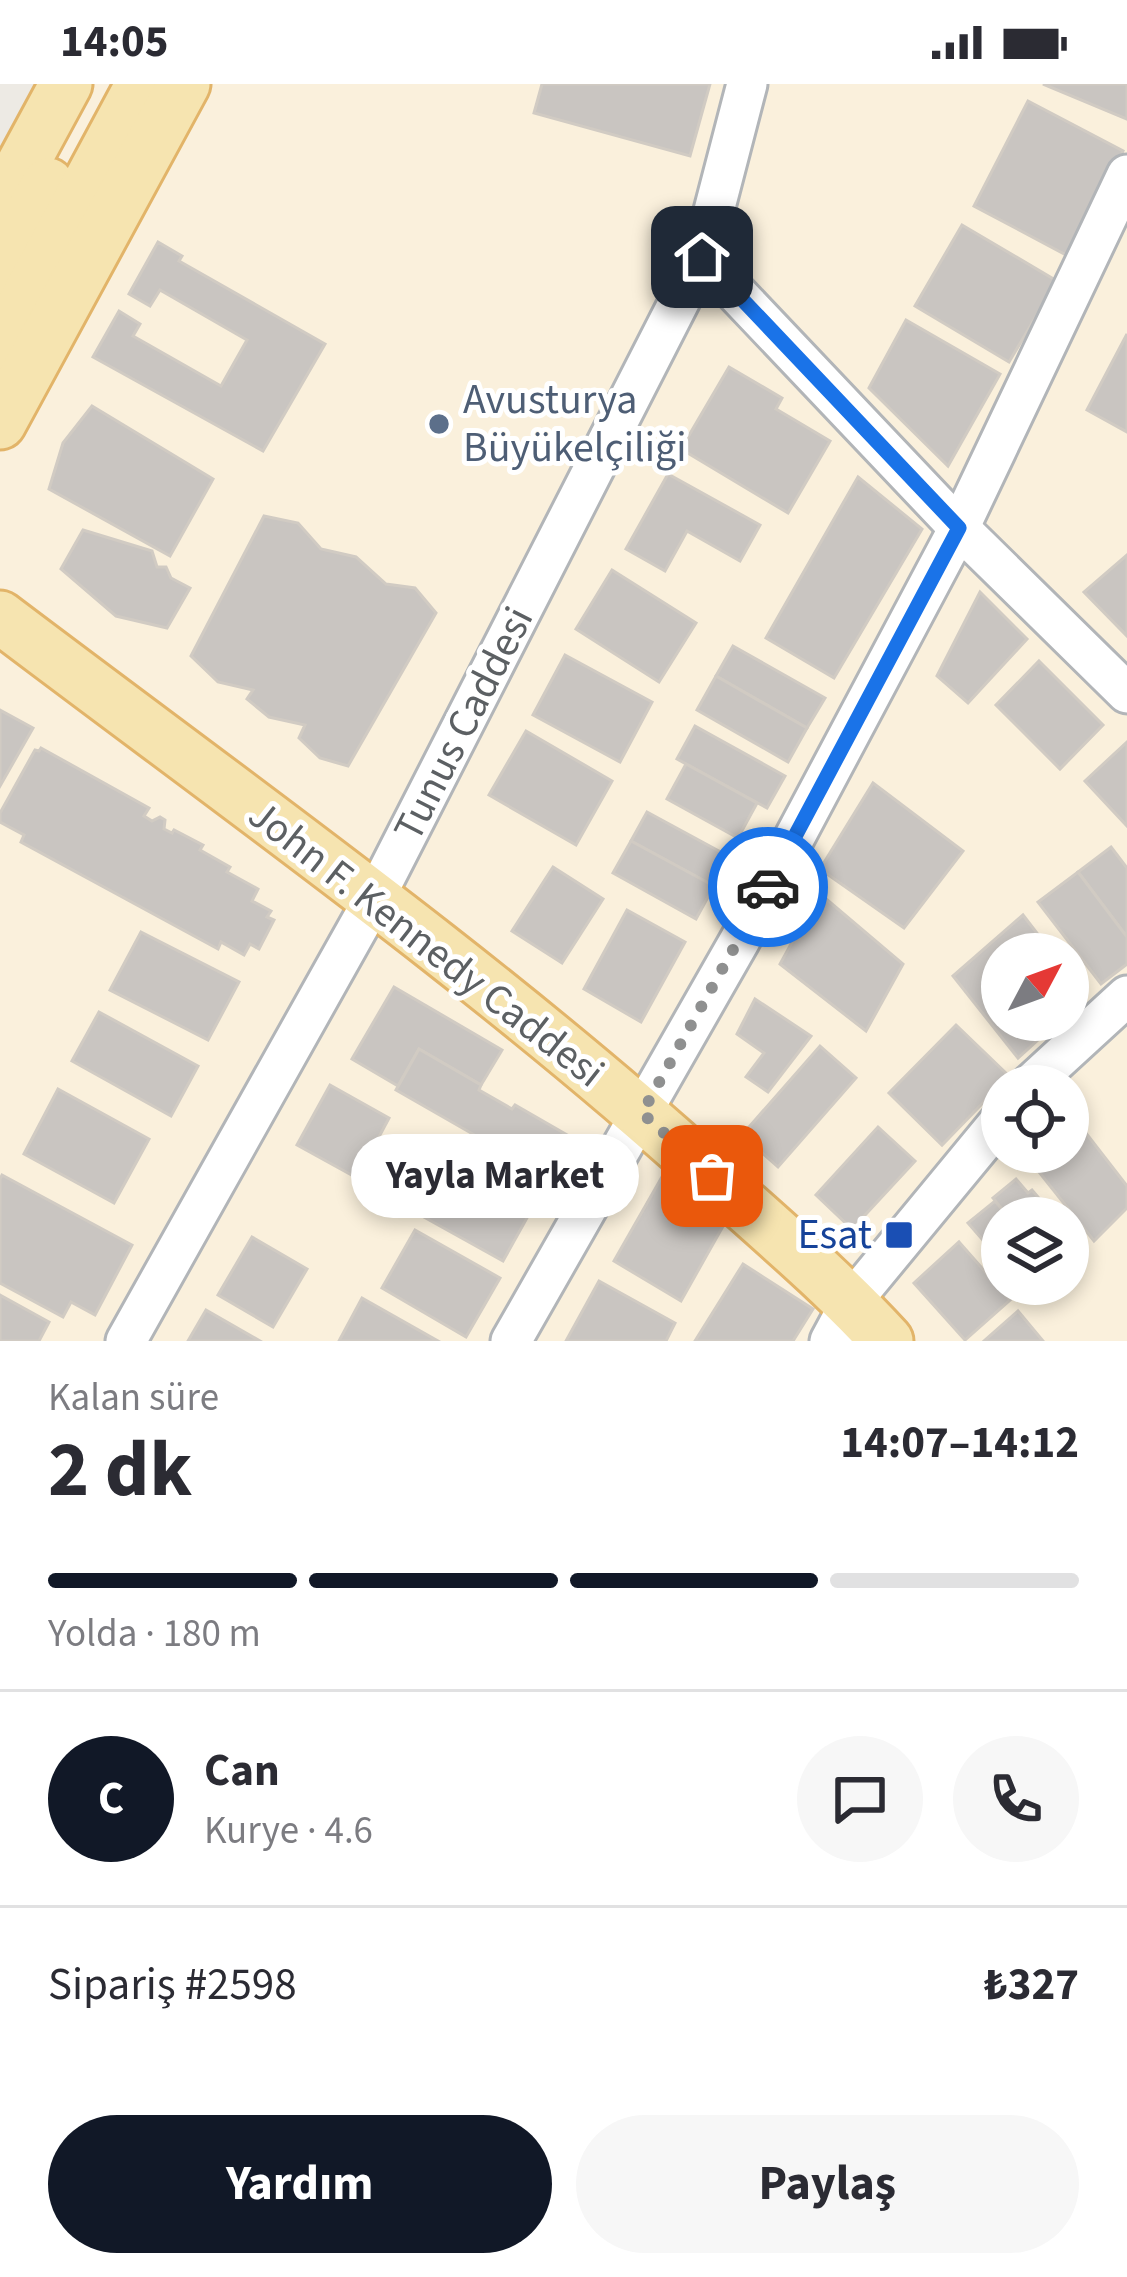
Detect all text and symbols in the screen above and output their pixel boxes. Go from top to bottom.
text: 14:05 [60,10,169,74]
pin [651,206,753,308]
icon: home [669,224,735,290]
place label: Avusturya Büyükelçiliği [463,370,687,478]
marker: Avusturya Büyükelçiliği [426,411,452,437]
street label: Tunus Caddesi [379,596,549,852]
street label: John F. Kennedy Caddesi [235,786,617,1102]
courier [708,827,828,947]
icon: car [735,854,801,920]
north arrow [981,933,1089,1041]
map controls [981,933,1089,1305]
button: locate [981,1065,1089,1173]
pin [661,1125,763,1227]
callout: Yayla Market [352,1134,640,1218]
icon: bag [679,1143,745,1209]
text: Yayla Market [386,1148,604,1204]
button: layers [981,1197,1089,1305]
place label: Esat [797,1205,872,1265]
marker: Esat [883,1219,915,1251]
text: Kalan süre [48,1370,219,1426]
text: 14:07–14:12 [840,1411,1079,1475]
text: 2 dk [48,1415,192,1526]
text: Yolda · 180 m [48,1606,261,1662]
button: chat [797,1736,923,1862]
button: phone [953,1736,1079,1862]
text: Can [204,1739,280,1803]
text: C [98,1767,124,1831]
text: Kurye · 4.6 [204,1803,373,1859]
text: Sipariş #2598 [48,1953,297,2017]
text: ₺327 [984,1953,1079,2017]
button: Yardım [48,2115,552,2253]
button: Paylaş [576,2115,1079,2253]

